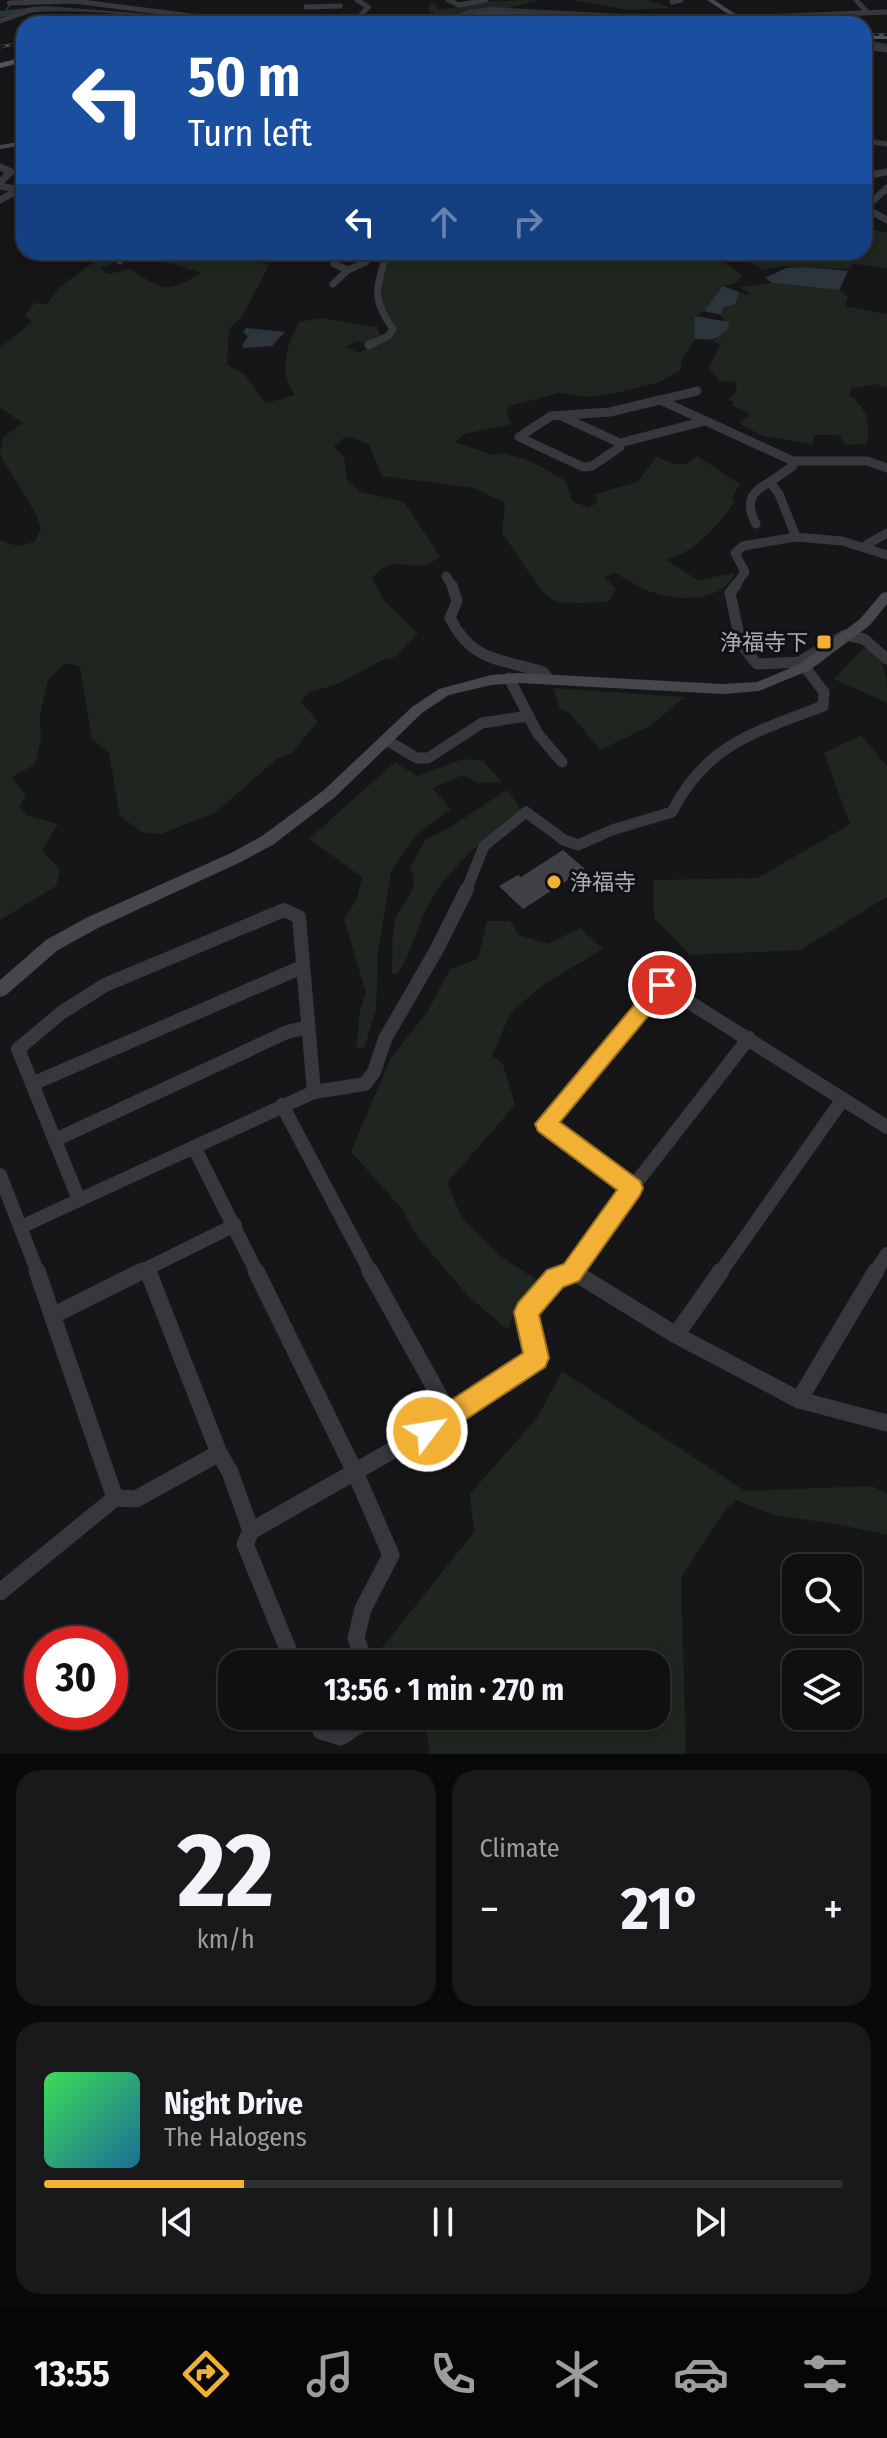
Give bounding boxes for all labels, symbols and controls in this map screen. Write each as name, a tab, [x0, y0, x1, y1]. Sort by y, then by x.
text: 50 m	[188, 44, 300, 111]
icon: left	[56, 48, 160, 152]
text: Turn left	[188, 112, 312, 156]
icon: left	[338, 200, 382, 244]
icon: ahead	[422, 200, 466, 244]
icon: right	[506, 200, 550, 244]
place label: 浄福寺下	[720, 629, 808, 656]
marker: 浄福寺下	[815, 633, 833, 651]
place label: 浄福寺	[570, 869, 636, 896]
marker: 浄福寺	[545, 873, 563, 891]
pin	[628, 951, 696, 1019]
icon: arrive	[640, 963, 684, 1007]
position arrow	[385, 1389, 469, 1473]
map controls	[782, 1554, 862, 1730]
button: search	[782, 1554, 862, 1634]
speed limit sign: 30	[24, 1626, 128, 1730]
button: layers	[782, 1650, 862, 1730]
text: 13:56 · 1 min · 270 m	[324, 1672, 564, 1708]
text: 22	[178, 1809, 274, 1934]
text: Climate	[480, 1833, 560, 1864]
text: 21°	[621, 1873, 701, 1945]
text: −	[480, 1883, 499, 1936]
text: +	[823, 1883, 843, 1936]
text: km/h	[197, 1924, 255, 1955]
text: Night Drive	[164, 2086, 303, 2122]
text: The Halogens	[164, 2122, 307, 2153]
icon: previous	[155, 2200, 199, 2244]
icon: pause	[421, 2200, 465, 2244]
icon: next	[688, 2200, 732, 2244]
icon: directions	[178, 2346, 234, 2402]
icon: music	[302, 2346, 358, 2402]
icon: phone	[425, 2346, 481, 2402]
icon: climate	[549, 2346, 605, 2402]
icon: car	[673, 2346, 729, 2402]
icon: filters	[797, 2346, 853, 2402]
text: 13:55	[34, 2352, 110, 2396]

